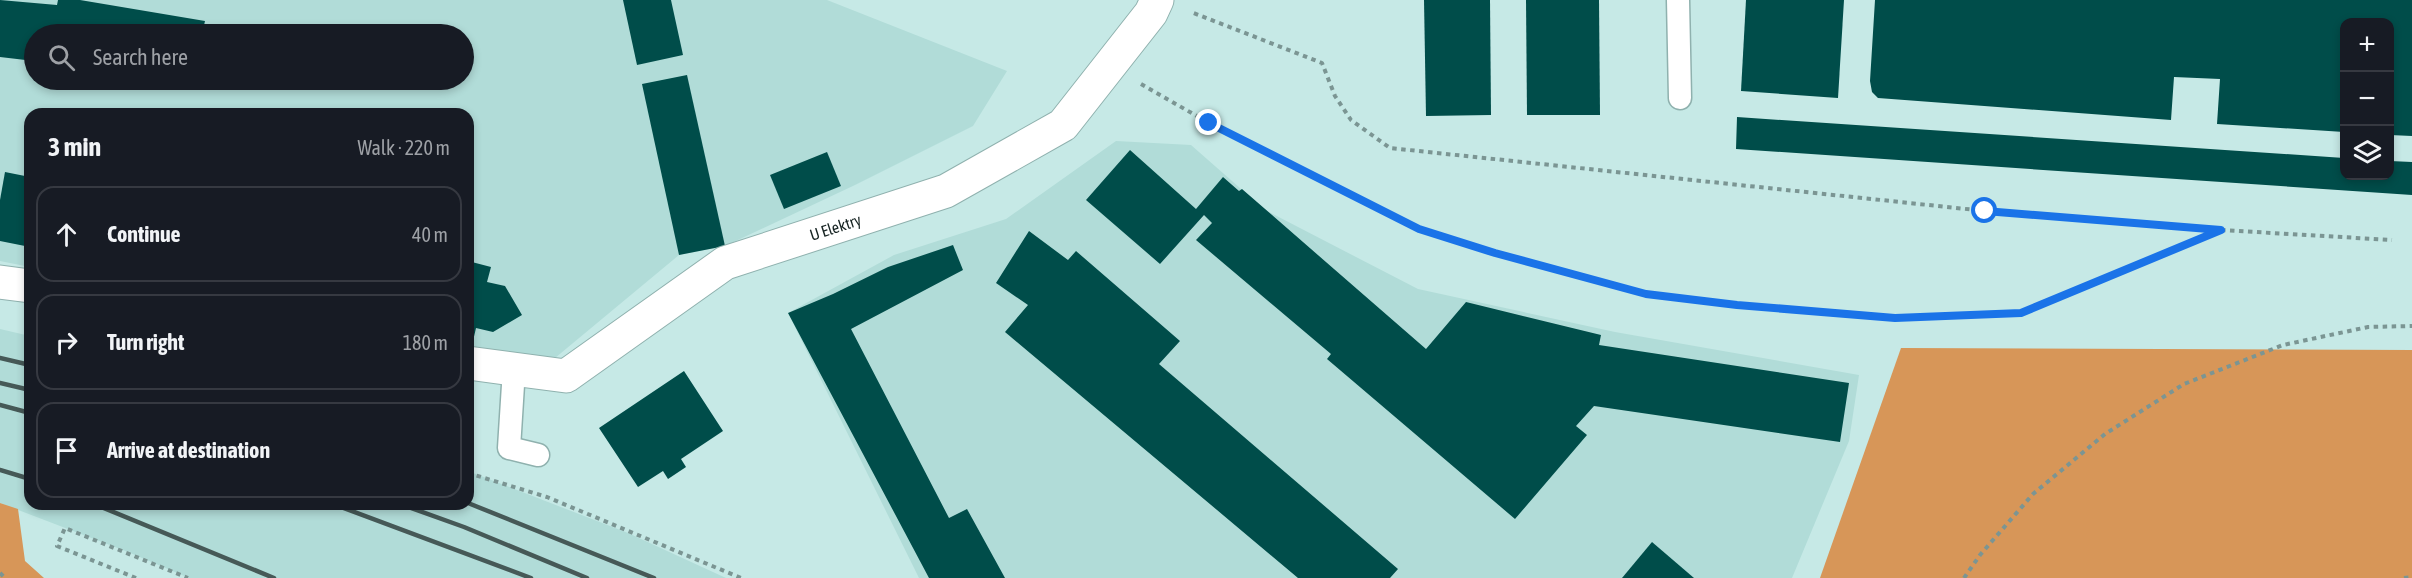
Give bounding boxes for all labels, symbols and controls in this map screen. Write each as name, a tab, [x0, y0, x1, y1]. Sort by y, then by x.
map controls	[2340, 18, 2394, 180]
button: +	[2340, 18, 2394, 72]
search box	[24, 24, 474, 90]
icon: search	[45, 41, 78, 74]
text: Search here	[93, 44, 188, 70]
button: −	[2340, 72, 2394, 126]
route end	[1195, 109, 1221, 135]
button: layers	[2340, 126, 2394, 180]
text: 3 min	[48, 132, 101, 162]
text: Walk · 220 m	[358, 136, 450, 159]
route start	[1971, 197, 1997, 223]
street label: U Elektry	[807, 210, 864, 244]
icon: ahead	[50, 218, 83, 251]
text: Continue	[107, 221, 181, 247]
text: 40 m	[412, 223, 448, 246]
icon: right	[50, 326, 83, 359]
text: Turn right	[107, 329, 184, 355]
text: 180 m	[403, 331, 448, 354]
icon: arrive	[50, 434, 83, 467]
text: Arrive at destination	[107, 437, 270, 463]

